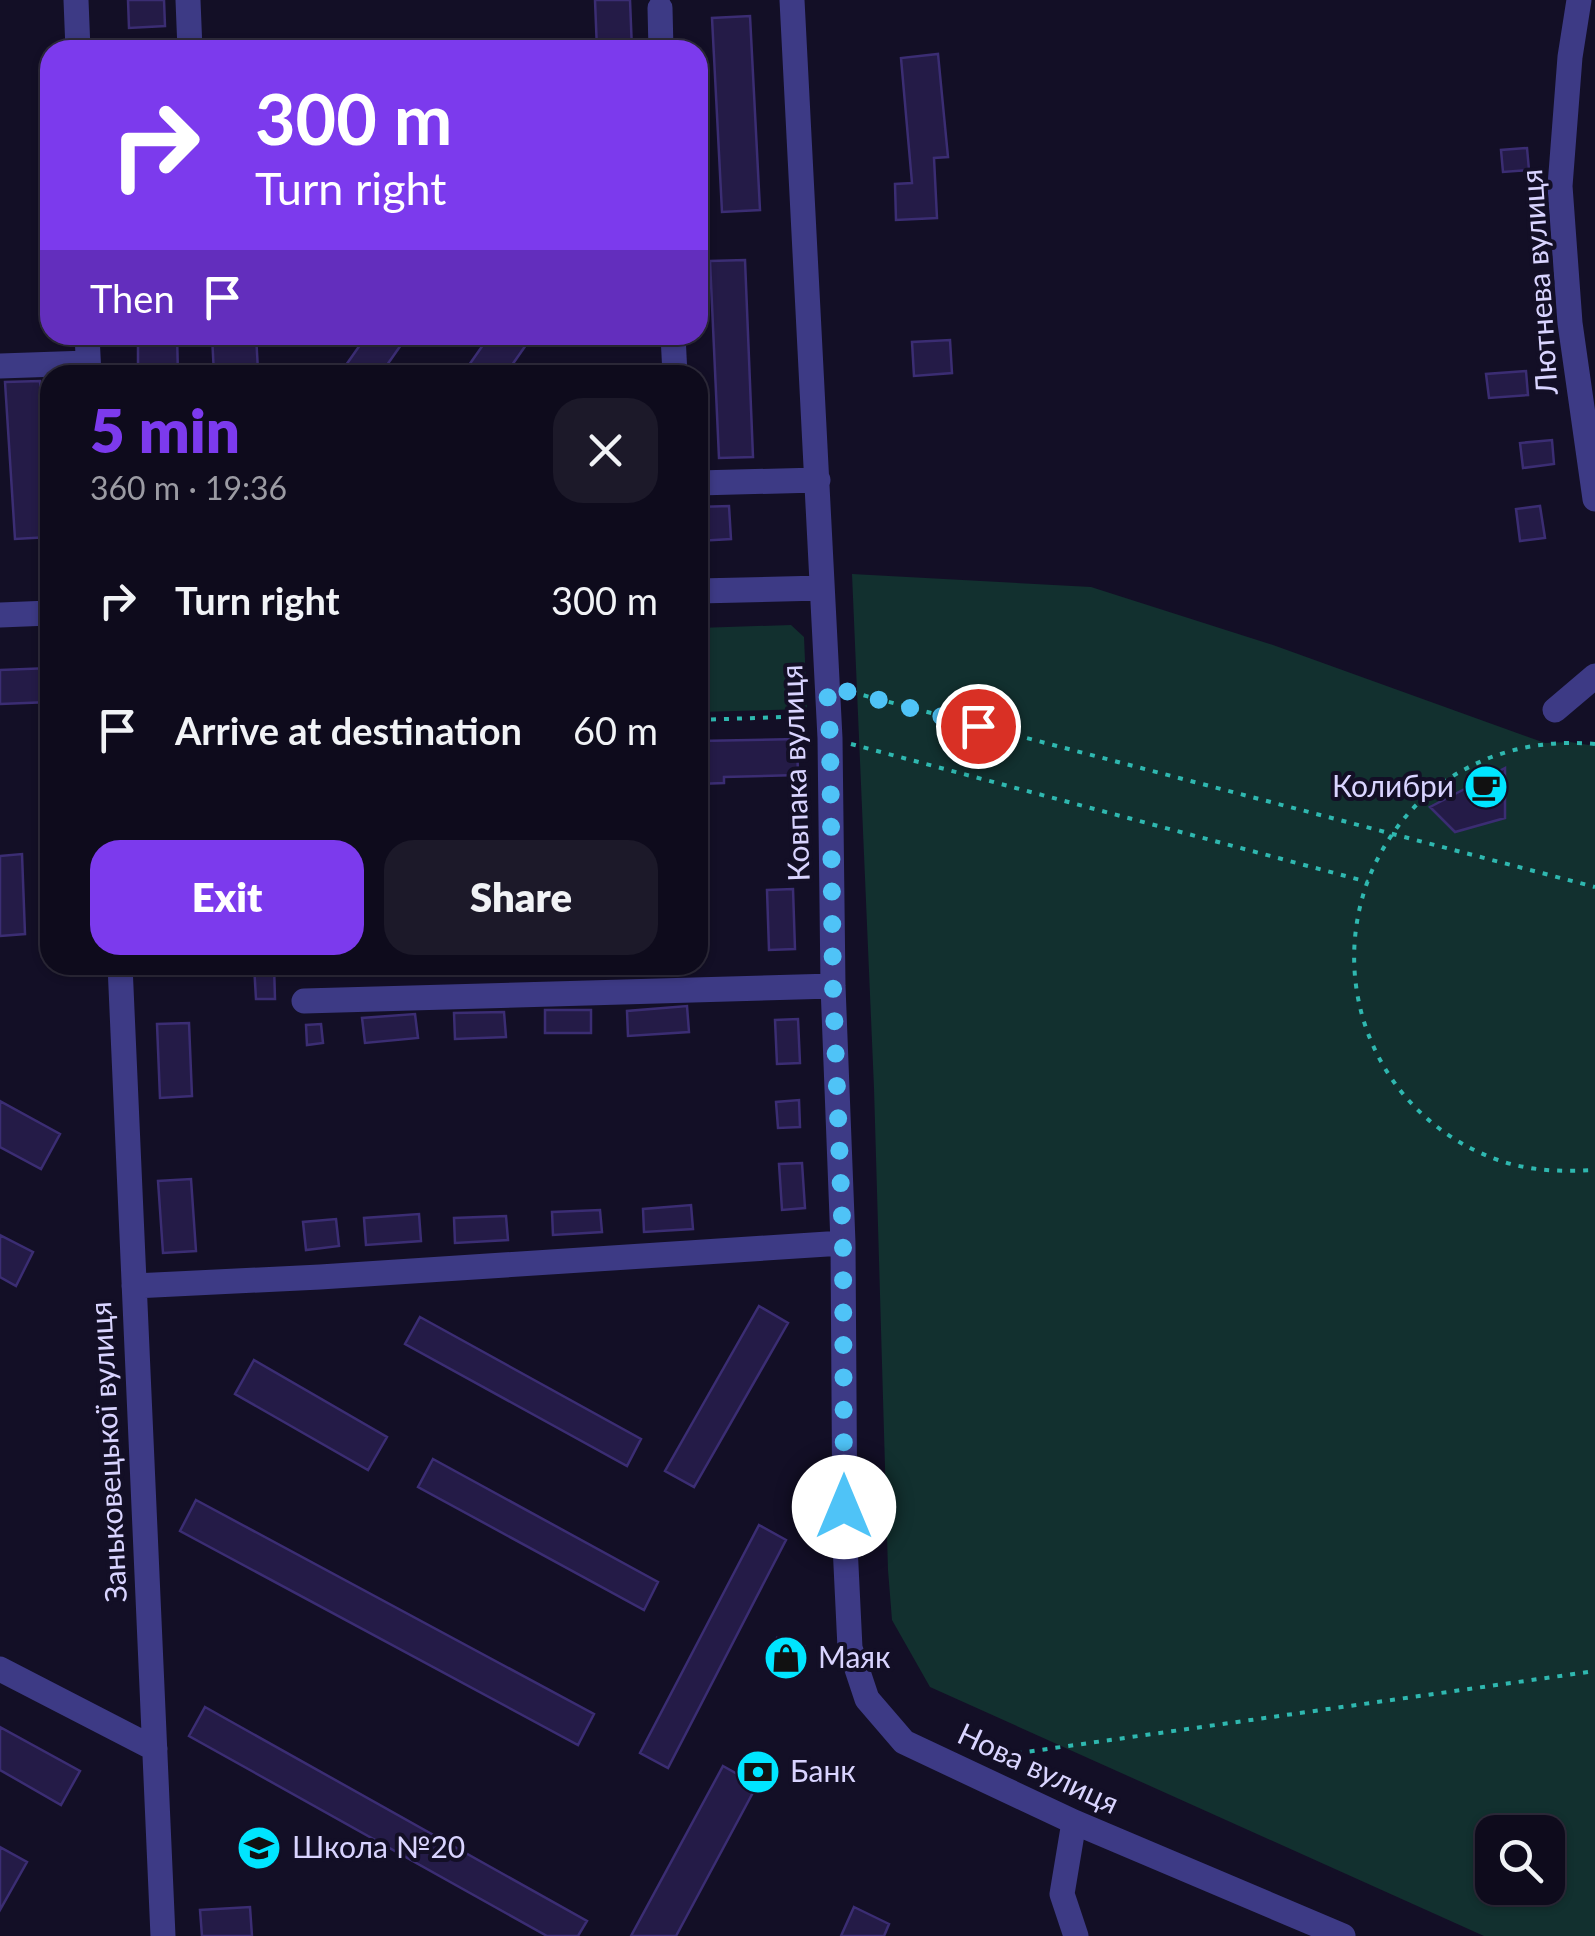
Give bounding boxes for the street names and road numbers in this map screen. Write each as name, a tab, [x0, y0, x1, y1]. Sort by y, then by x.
street label: Лютнева вулиця	[1512, 168, 1564, 397]
street label: Ковпака вулиця	[772, 664, 816, 882]
street label: Заньковецької вулиця	[81, 1301, 133, 1604]
street label: Нова вулиця	[953, 1714, 1125, 1820]

